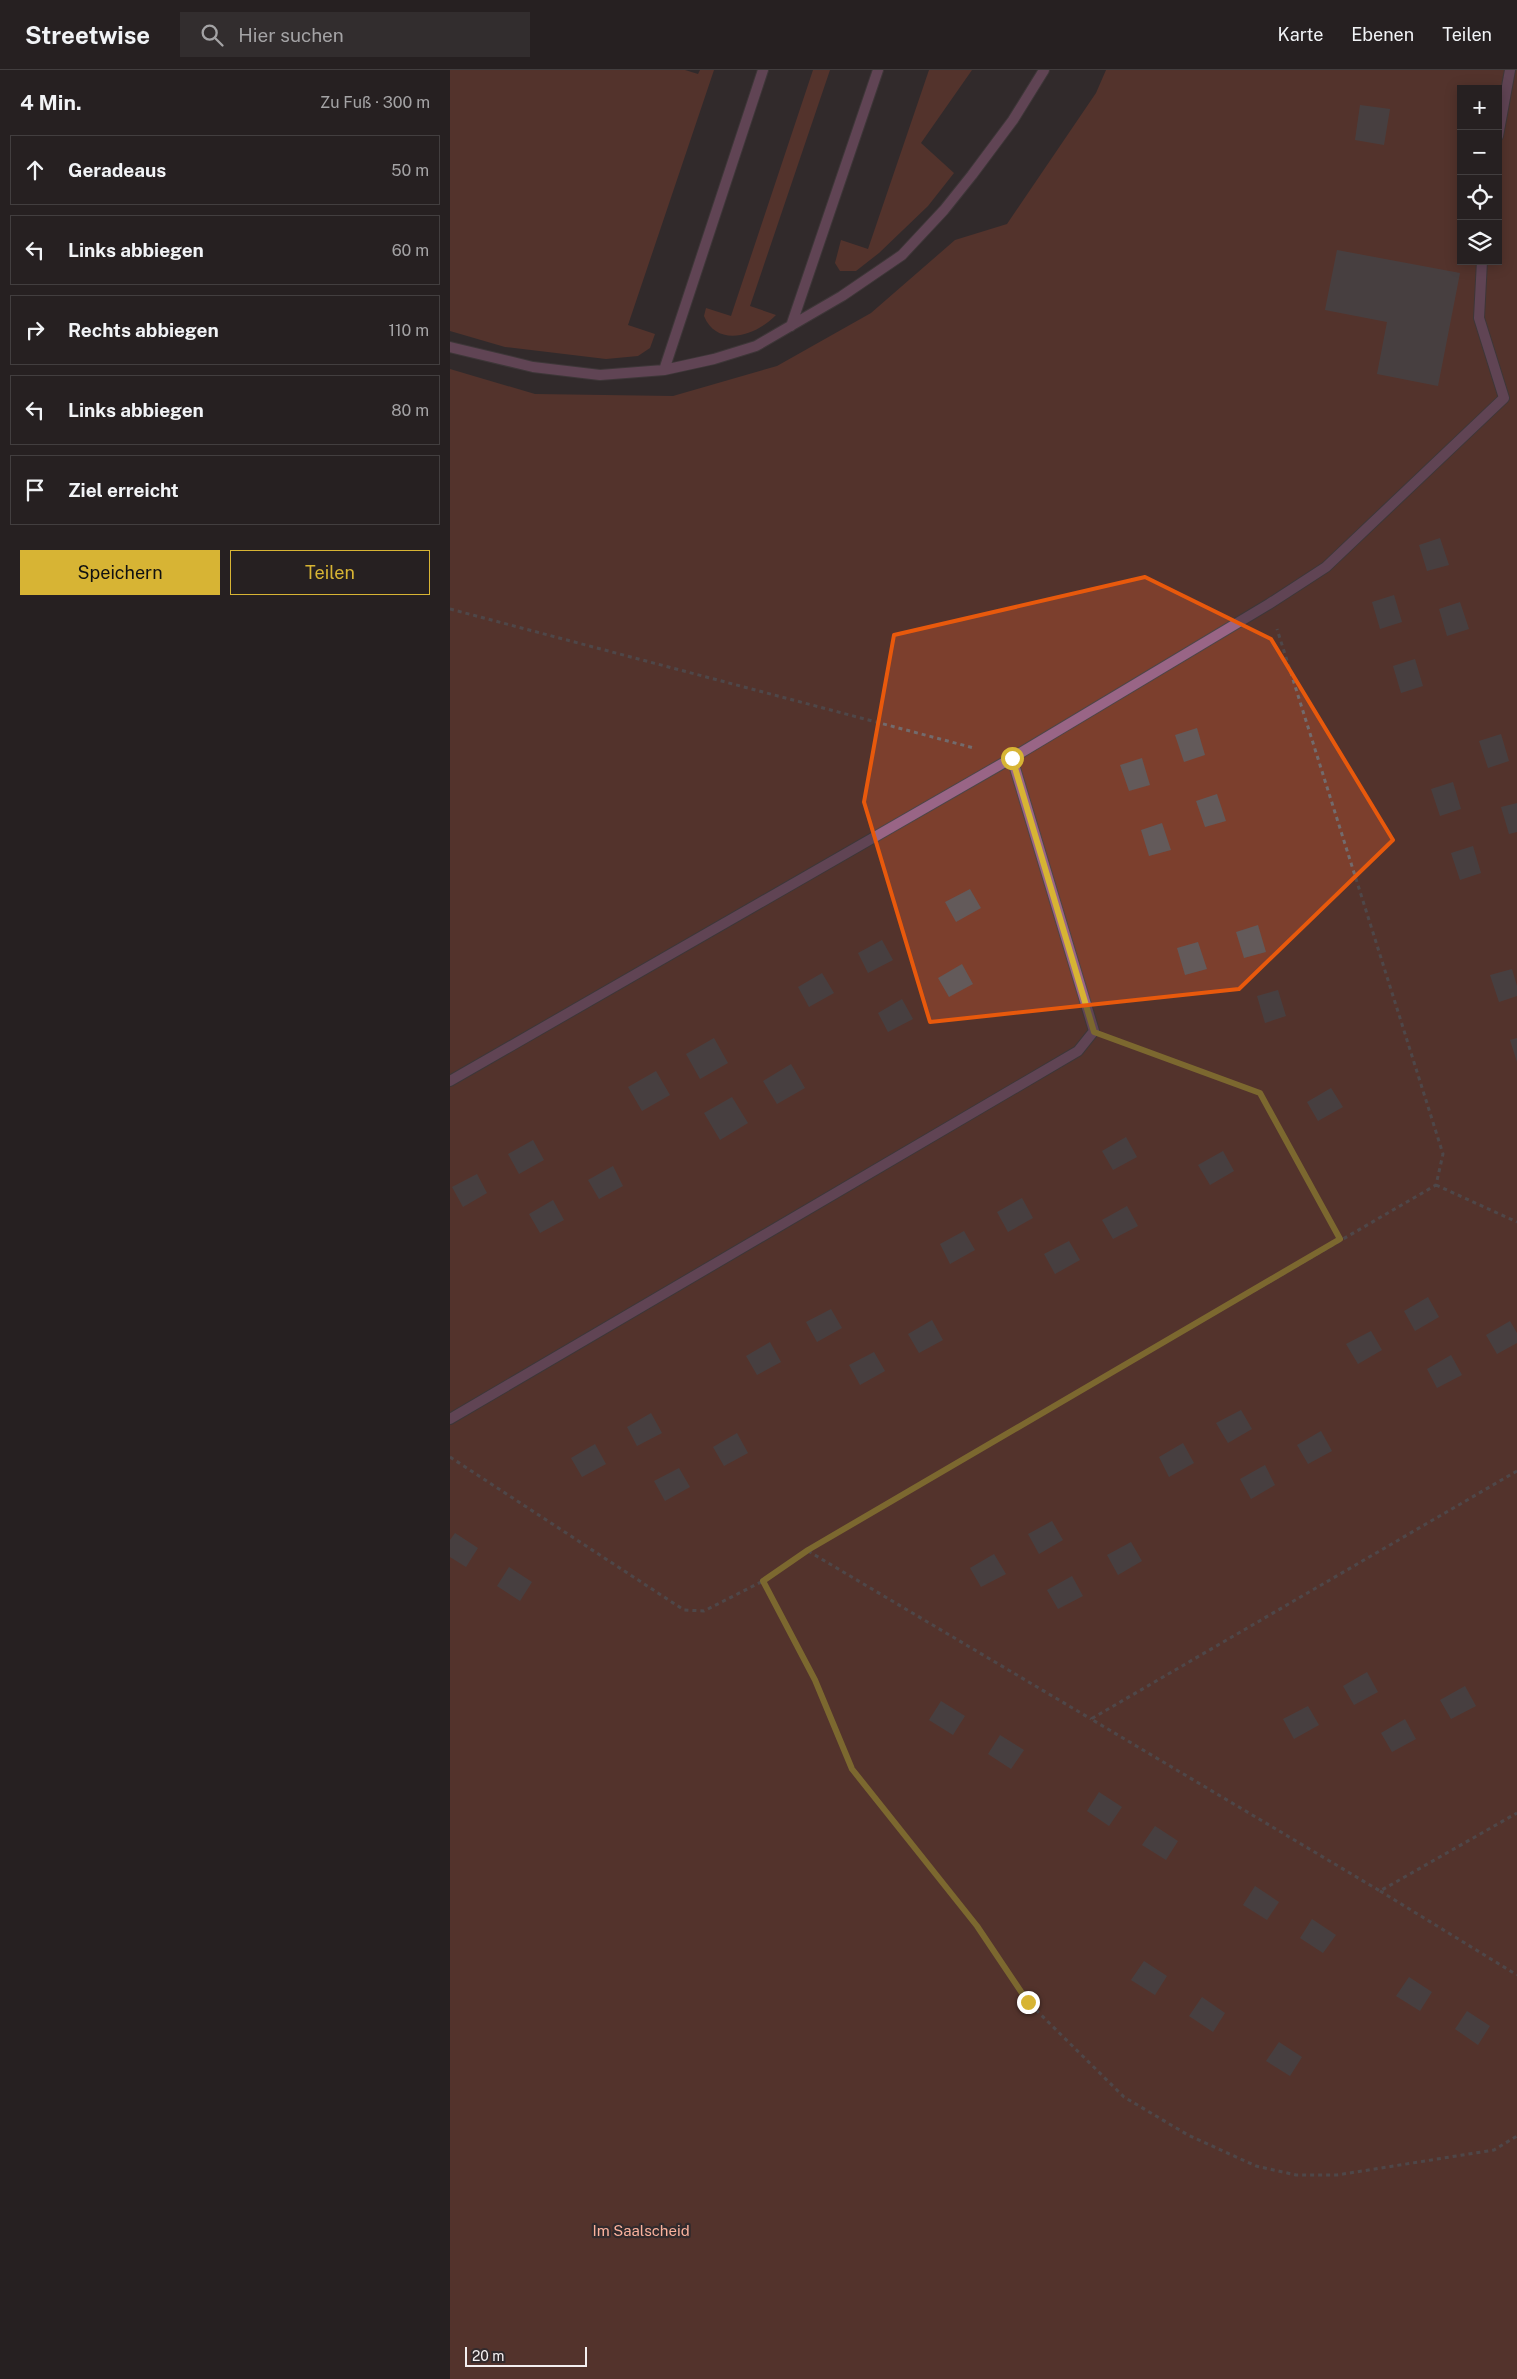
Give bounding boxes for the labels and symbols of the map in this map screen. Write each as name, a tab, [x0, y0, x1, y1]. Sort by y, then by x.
route start	[1001, 747, 1024, 770]
route end	[1017, 1991, 1040, 2014]
park label: Im Saalscheid	[592, 2222, 690, 2239]
scale bar	[465, 2344, 588, 2367]

